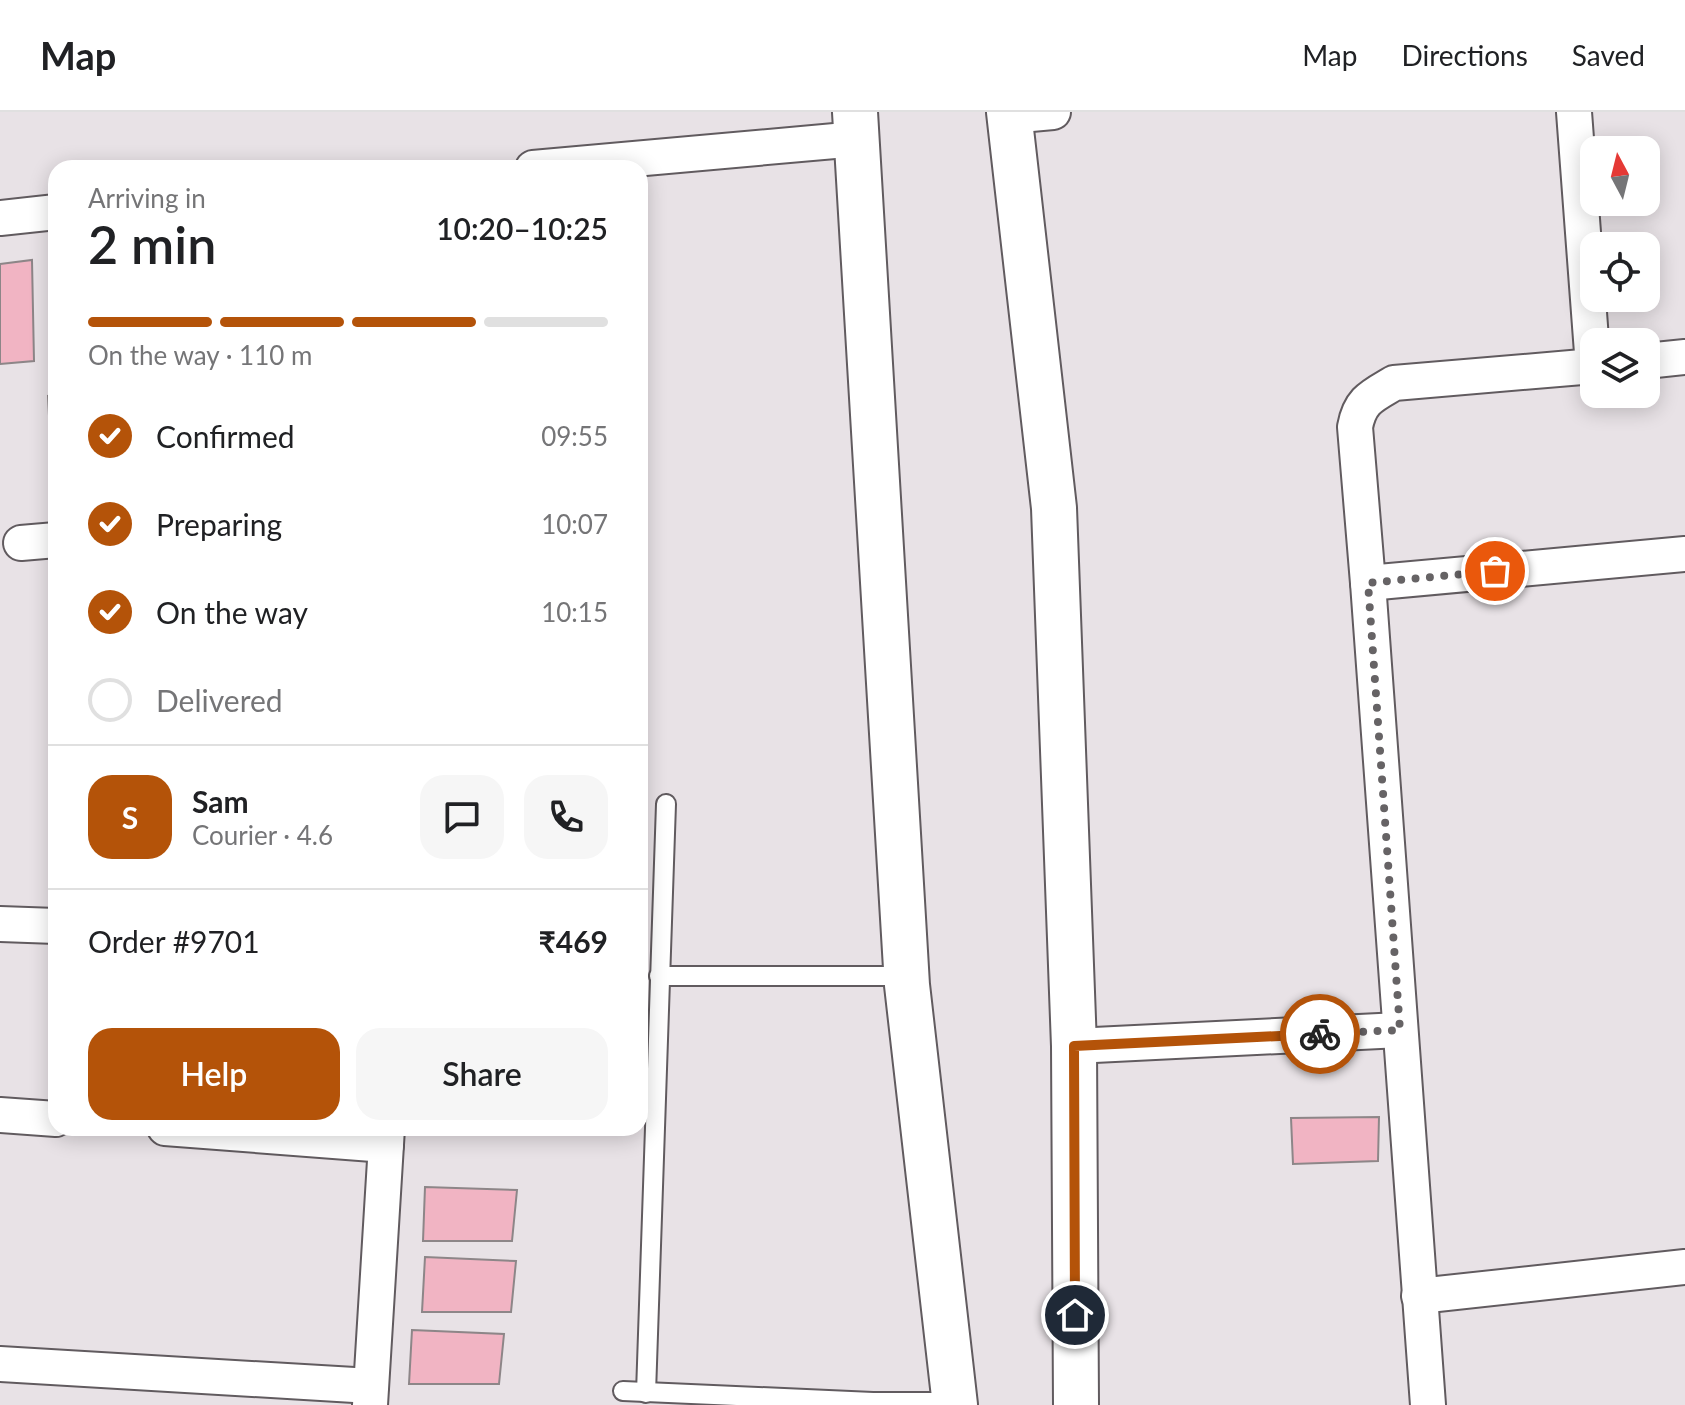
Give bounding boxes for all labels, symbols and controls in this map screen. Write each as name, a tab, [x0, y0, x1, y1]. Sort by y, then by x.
text: Map	[40, 32, 116, 78]
text: Map	[1302, 38, 1357, 72]
text: Directions	[1401, 38, 1528, 72]
text: Saved	[1572, 38, 1645, 72]
north arrow	[1580, 136, 1660, 216]
map controls	[1580, 136, 1660, 408]
text: Arriving in	[88, 182, 206, 214]
text: 10:20–10:25	[436, 210, 608, 246]
text: 2 min	[88, 213, 216, 275]
button: locate	[1580, 232, 1660, 312]
button: layers	[1580, 328, 1660, 408]
text: On the way · 110 m	[88, 339, 312, 371]
icon: check	[88, 414, 132, 458]
text: Confirmed	[156, 418, 295, 454]
text: 09:55	[541, 420, 608, 452]
icon: check	[88, 502, 132, 546]
text: Preparing	[156, 506, 282, 542]
text: 10:07	[541, 508, 608, 540]
pin	[1461, 537, 1529, 605]
icon: bag	[1473, 549, 1517, 593]
icon: check	[88, 590, 132, 634]
text: On the way	[156, 594, 308, 630]
text: 10:15	[541, 596, 608, 628]
text: Delivered	[156, 682, 283, 718]
button: chat	[420, 775, 504, 859]
button: phone	[524, 775, 608, 859]
text: Sam	[192, 783, 249, 819]
text: S	[122, 799, 138, 835]
text: Courier · 4.6	[192, 819, 333, 851]
text: Order #9701	[88, 923, 260, 959]
text: ₹469	[538, 923, 608, 959]
courier	[1280, 994, 1360, 1074]
icon: bike	[1298, 1012, 1342, 1056]
button: Help	[88, 1028, 340, 1120]
button: Share	[356, 1028, 608, 1120]
pin	[1041, 1281, 1109, 1349]
icon: home	[1053, 1293, 1097, 1337]

